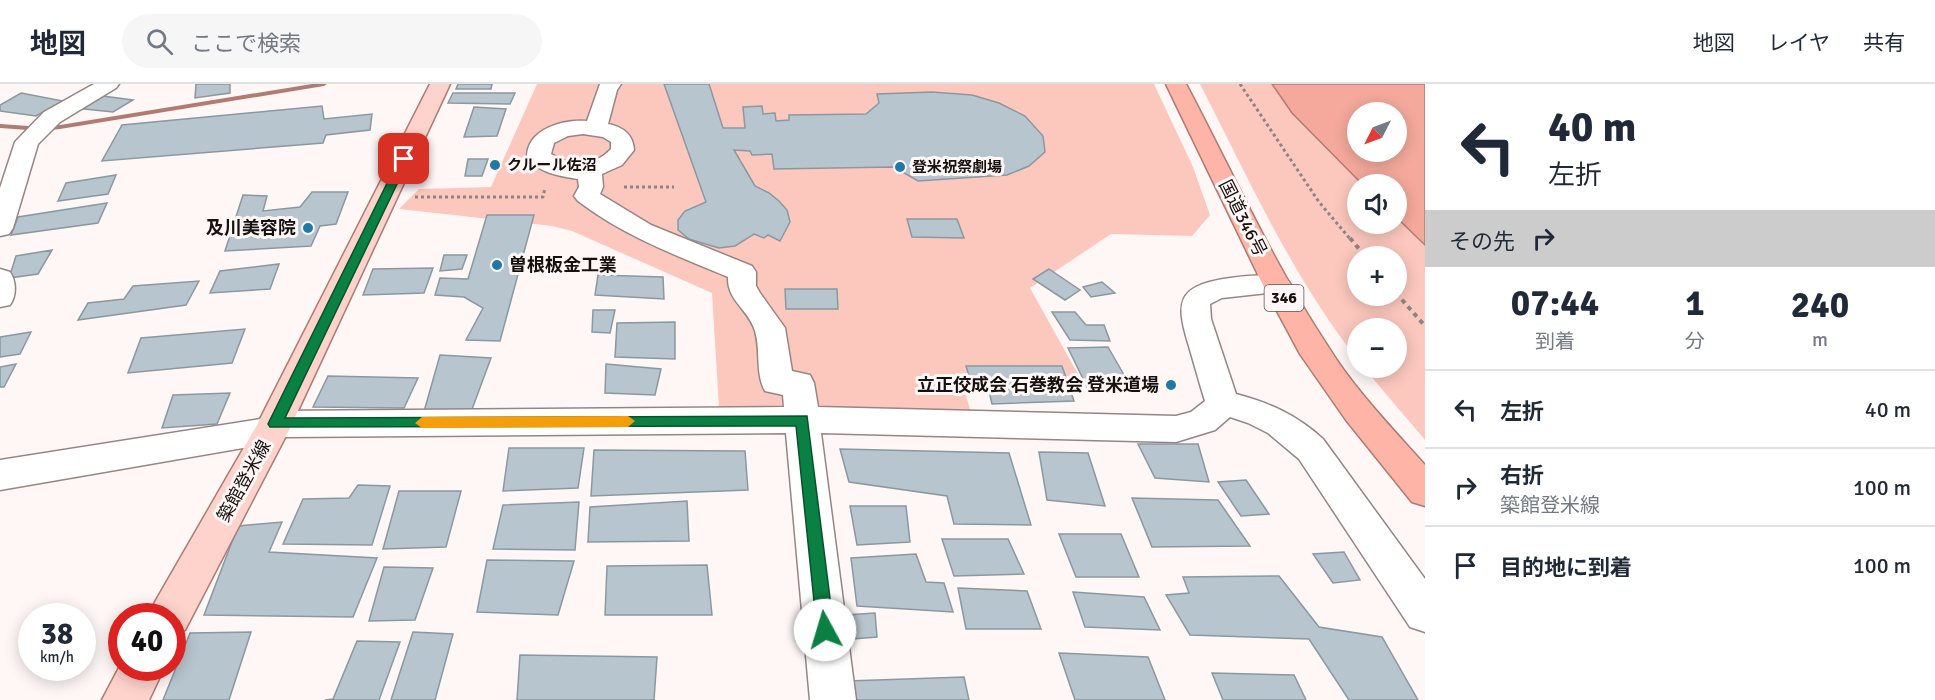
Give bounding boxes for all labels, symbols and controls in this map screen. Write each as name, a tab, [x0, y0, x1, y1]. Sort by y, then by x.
search box	[122, 14, 542, 68]
icon: search	[143, 25, 176, 58]
text: 地図	[30, 27, 86, 61]
text: ここで検索	[191, 30, 301, 57]
text: 地図	[1693, 30, 1735, 56]
text: レイヤ	[1768, 30, 1830, 56]
text: 共有	[1863, 30, 1905, 56]
north arrow	[1347, 102, 1407, 162]
map controls	[1347, 102, 1407, 378]
text: 40 m	[1548, 102, 1637, 153]
icon: left	[1449, 108, 1527, 186]
pin	[378, 133, 429, 184]
icon: arrive	[387, 142, 420, 175]
place label: クルール佐沼	[507, 156, 597, 174]
marker: クルール佐沼	[488, 158, 502, 172]
place label: 登米祝祭劇場	[912, 158, 1002, 176]
text: 左折	[1548, 159, 1602, 192]
marker: 登米祝祭劇場	[893, 160, 907, 174]
button: sound	[1347, 174, 1407, 234]
street label: 国道346号	[1214, 176, 1272, 260]
place label: 及川美容院	[206, 217, 296, 239]
marker: 及川美容院	[301, 221, 315, 235]
icon: right	[1527, 222, 1560, 255]
text: その先	[1449, 228, 1515, 255]
button: +	[1347, 246, 1407, 306]
place label: 曽根板金工業	[509, 254, 617, 276]
marker: 曽根板金工業	[490, 258, 504, 272]
text: 07:44	[1511, 281, 1599, 326]
text: 1	[1685, 281, 1705, 326]
text: 240	[1791, 283, 1849, 328]
road number: 346	[1264, 285, 1304, 311]
button: −	[1347, 318, 1407, 378]
text: m	[1812, 327, 1828, 352]
text: 到着	[1535, 329, 1575, 354]
text: 分	[1685, 329, 1705, 354]
place label: 立正佼成会 石巻教会 登米道場	[917, 374, 1159, 396]
marker: 立正佼成会 石巻教会 登米道場	[1164, 378, 1178, 392]
icon: left	[1449, 393, 1482, 426]
text: 40 m	[1865, 396, 1911, 423]
text: 左折	[1500, 398, 1544, 425]
street label: 築館登米線	[213, 436, 275, 526]
text: 右折	[1500, 462, 1544, 489]
icon: right	[1449, 471, 1482, 504]
text: 100 m	[1853, 474, 1911, 501]
text: 築館登米線	[1500, 493, 1600, 518]
icon: arrive	[1449, 549, 1482, 582]
text: 100 m	[1853, 552, 1911, 579]
text: 目的地に到着	[1500, 554, 1632, 581]
position arrow	[793, 598, 857, 662]
speed limit sign: 40	[108, 603, 186, 681]
text: 38	[41, 616, 73, 653]
text: km/h	[40, 648, 74, 666]

